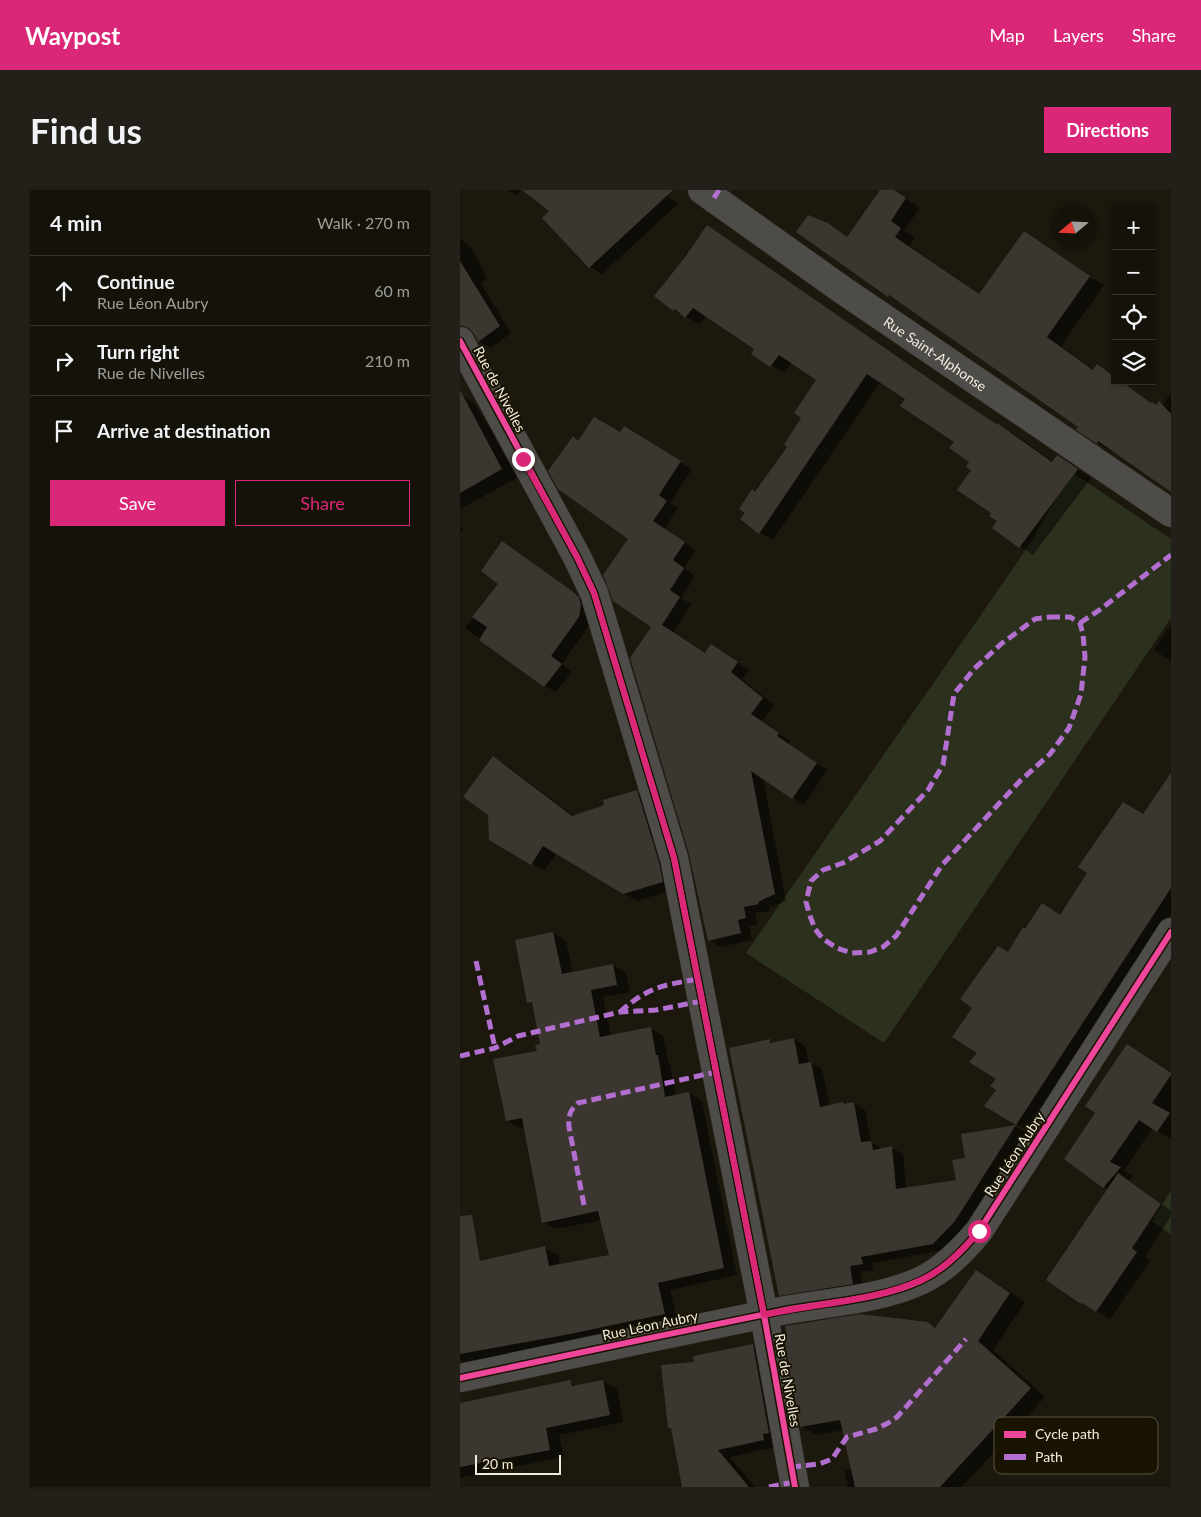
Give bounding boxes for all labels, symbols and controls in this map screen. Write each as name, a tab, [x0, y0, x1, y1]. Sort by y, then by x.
text: Waypost	[25, 21, 120, 50]
text: Map	[989, 24, 1025, 46]
text: Layers	[1053, 24, 1104, 46]
text: Share	[1132, 24, 1176, 46]
button: Directions	[1044, 107, 1171, 153]
text: Find us	[30, 109, 142, 151]
north arrow	[1051, 205, 1096, 250]
map controls	[1111, 205, 1156, 385]
button: +	[1111, 205, 1156, 250]
text: 4 min	[50, 210, 102, 235]
text: Walk · 270 m	[317, 213, 410, 232]
button: −	[1111, 250, 1156, 295]
text: Continue	[97, 270, 175, 293]
icon: ahead	[50, 277, 78, 305]
text: 60 m	[374, 281, 410, 300]
text: Rue Léon Aubry	[97, 293, 208, 312]
button: locate	[1111, 295, 1156, 340]
street label: Rue Saint-Alphonse	[881, 312, 990, 394]
text: Turn right	[97, 340, 179, 363]
button: layers	[1111, 340, 1156, 385]
street label: Rue de Nivelles	[470, 343, 530, 435]
icon: right	[50, 347, 78, 375]
text: 210 m	[365, 351, 410, 370]
text: Rue de Nivelles	[97, 363, 205, 382]
icon: arrive	[50, 417, 78, 445]
text: Arrive at destination	[97, 419, 270, 442]
route end	[512, 448, 535, 471]
button: Save	[50, 480, 225, 526]
button: Share	[235, 480, 410, 526]
street label: Rue Léon Aubry	[980, 1108, 1048, 1200]
route start	[968, 1220, 991, 1243]
street label: Rue Léon Aubry	[601, 1306, 700, 1343]
street label: Rue de Nivelles	[771, 1332, 805, 1428]
legend	[994, 1417, 1158, 1474]
text: Cycle path	[1035, 1425, 1100, 1442]
text: Path	[1035, 1448, 1063, 1465]
scale bar	[475, 1452, 561, 1475]
text: 20 m	[482, 1455, 513, 1472]

